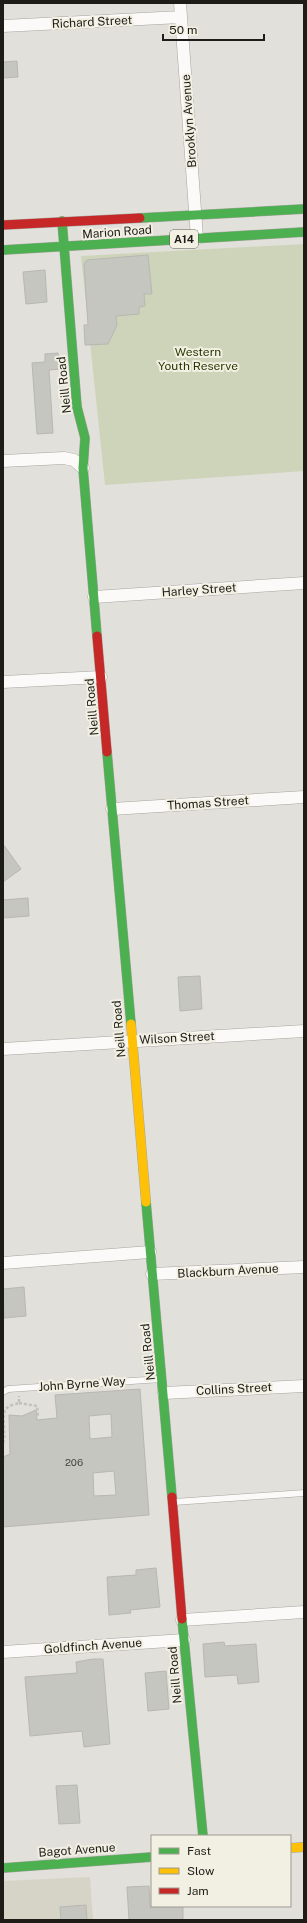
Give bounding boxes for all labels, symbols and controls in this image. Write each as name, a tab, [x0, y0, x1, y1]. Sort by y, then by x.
street label: Richard Street	[51, 13, 133, 31]
scale bar	[163, 16, 264, 42]
text: 50 m	[169, 23, 197, 37]
street label: Brooklyn Avenue	[179, 74, 199, 168]
street label: Marion Road	[82, 223, 152, 241]
road number: A14	[170, 230, 198, 248]
park label: Western Youth Reserve	[158, 345, 238, 373]
street label: Neill Road	[54, 356, 74, 414]
street label: Harley Street	[161, 580, 237, 600]
street label: Neill Road	[83, 678, 101, 736]
street label: Thomas Street	[167, 793, 250, 813]
street label: Neill Road	[110, 1000, 128, 1058]
street label: Wilson Street	[139, 1029, 215, 1047]
street label: Blackburn Avenue	[177, 1261, 279, 1281]
street label: Neill Road	[138, 1323, 158, 1381]
street label: John Byrne Way	[38, 1374, 127, 1394]
street label: Collins Street	[196, 1380, 273, 1398]
house number: 206	[65, 1456, 83, 1468]
street label: Goldfinch Avenue	[43, 1636, 143, 1656]
street label: Neill Road	[166, 1646, 184, 1704]
legend	[151, 1835, 291, 1907]
street label: Bagot Avenue	[38, 1840, 116, 1860]
text: Fast	[187, 1844, 212, 1858]
text: Slow	[187, 1864, 215, 1878]
text: Jam	[187, 1884, 209, 1898]

